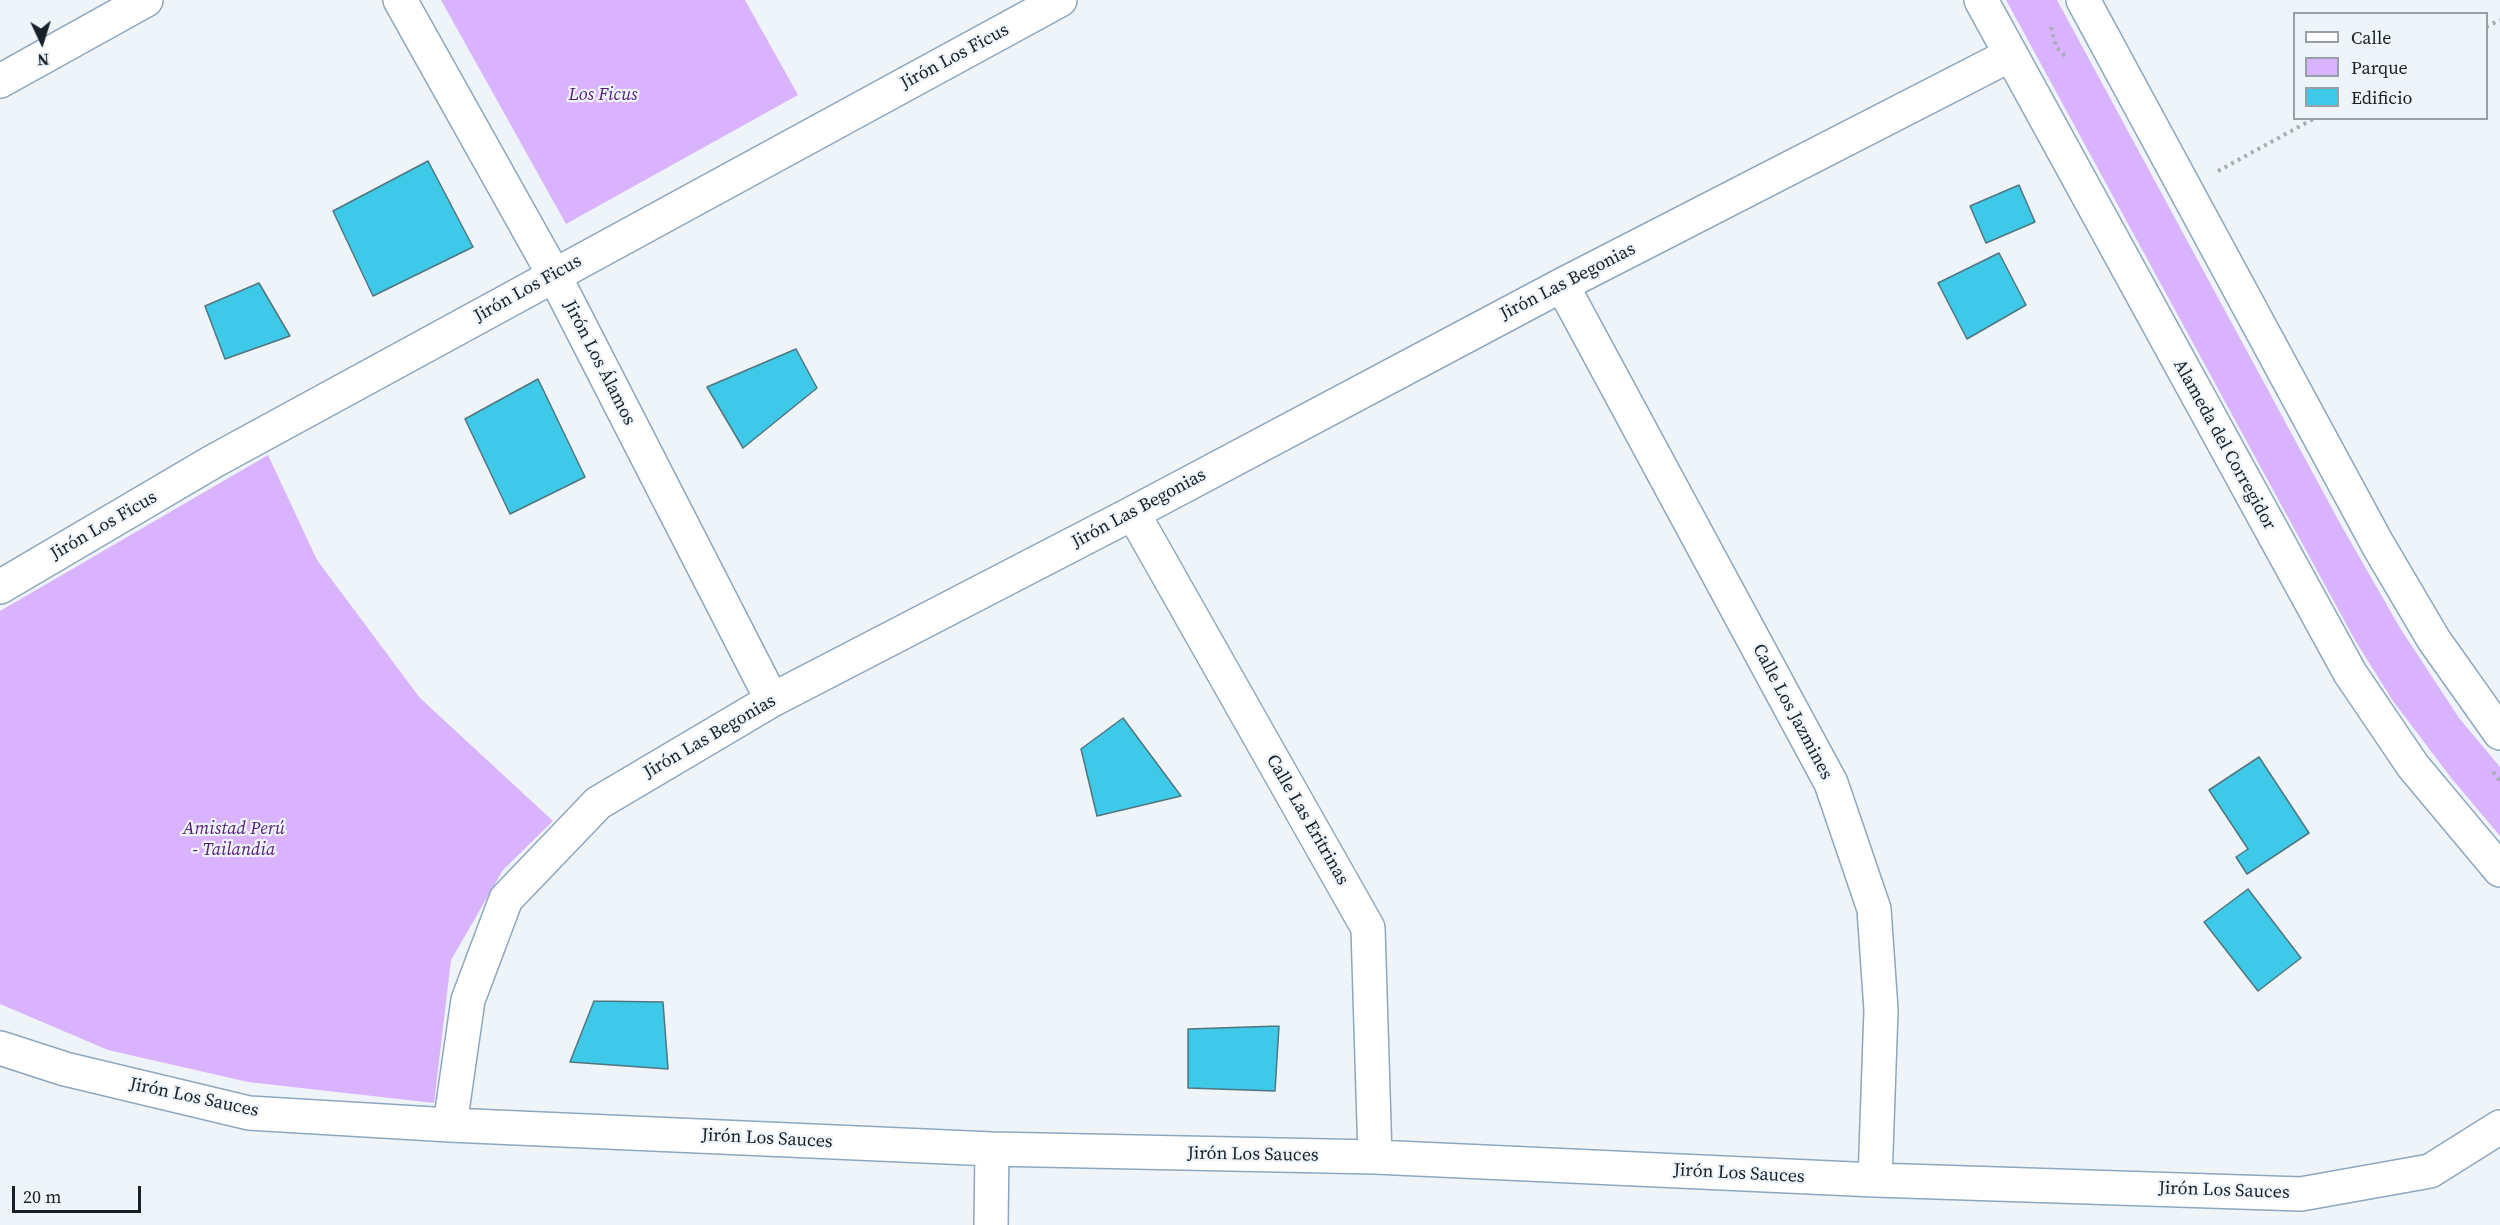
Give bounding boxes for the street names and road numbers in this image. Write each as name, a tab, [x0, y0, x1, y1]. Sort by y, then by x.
street label: Jirón Los Ficus	[897, 19, 1013, 95]
street label: Jirón Las Begonias	[1497, 239, 1639, 325]
street label: Jirón Los Ficus	[470, 251, 586, 327]
street label: Jirón Los Álamos	[558, 297, 640, 429]
street label: Alameda del Corregidor	[2168, 356, 2280, 534]
street label: Jirón Las Begonias	[1068, 464, 1210, 554]
street label: Jirón Los Ficus	[47, 487, 161, 565]
street label: Calle Los Jazmines	[1747, 641, 1837, 783]
street label: Jirón Las Begonias	[640, 690, 780, 784]
street label: Calle Las Eritrinas	[1261, 751, 1353, 889]
street label: Jirón Los Sauces	[127, 1074, 261, 1122]
street label: Jirón Los Sauces	[701, 1125, 833, 1153]
street label: Jirón Los Sauces	[1187, 1143, 1319, 1167]
street label: Jirón Los Sauces	[1673, 1160, 1805, 1188]
street label: Jirón Los Sauces	[2158, 1178, 2290, 1204]

